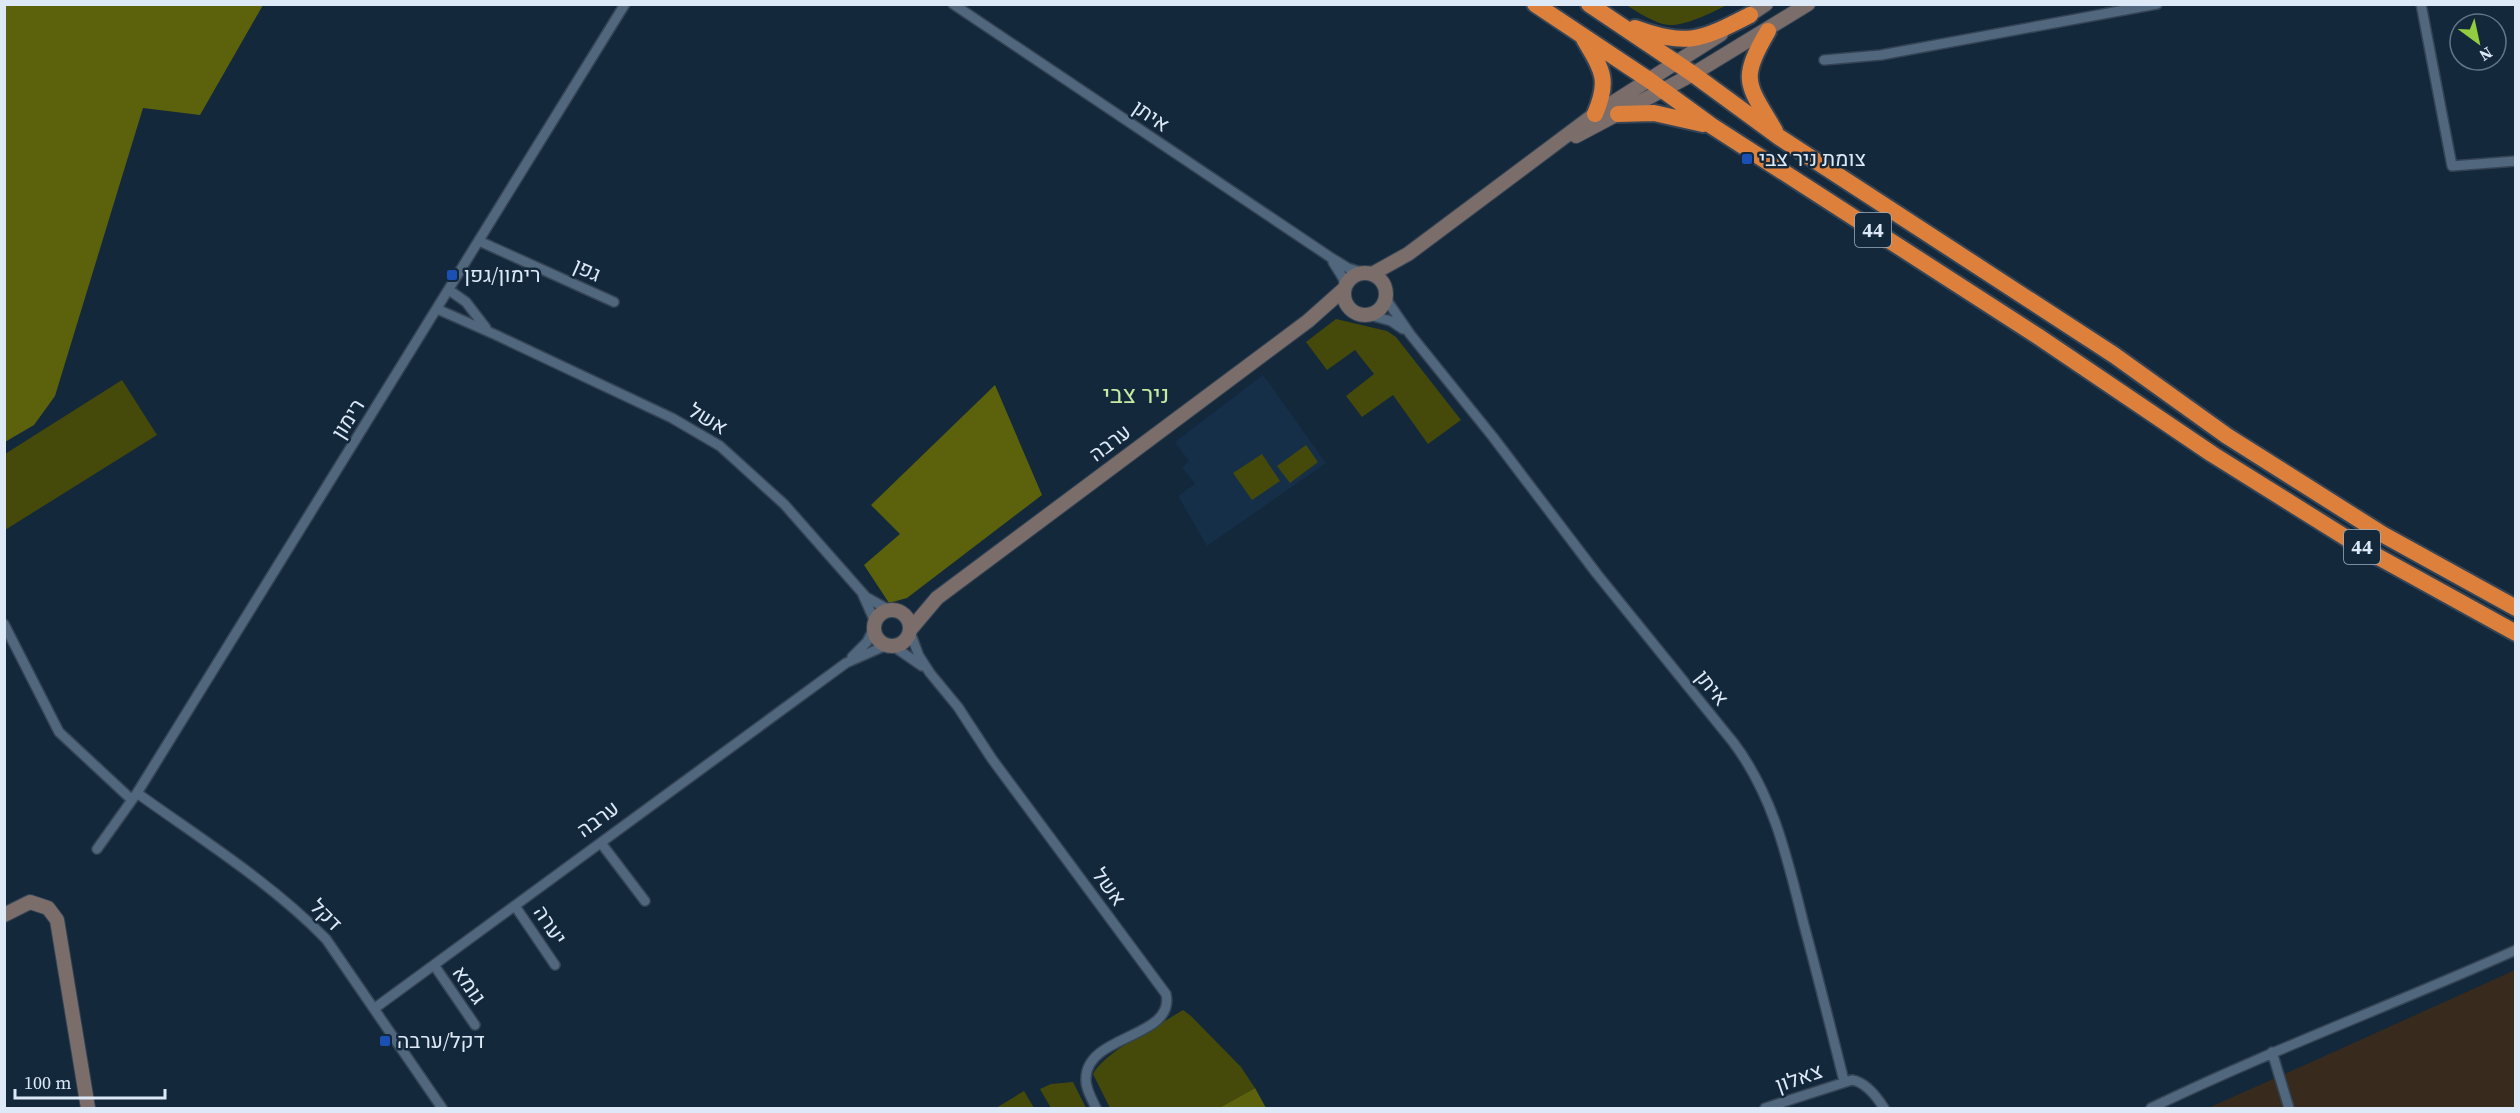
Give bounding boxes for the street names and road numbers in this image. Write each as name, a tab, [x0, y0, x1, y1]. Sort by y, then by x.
street label: איתן	[1127, 93, 1176, 139]
road number: 44	[1855, 213, 1891, 247]
street label: גפן	[569, 251, 606, 288]
street label: רימון	[324, 393, 371, 444]
street label: אשל	[683, 396, 733, 442]
street label: ערבה	[1083, 417, 1137, 468]
road number: 44	[2344, 530, 2380, 564]
street label: איתן	[1689, 663, 1736, 712]
street label: ערבה	[571, 793, 625, 844]
street label: אשל	[1086, 862, 1133, 912]
street label: דקל	[304, 892, 349, 937]
street label: יערה	[527, 900, 574, 950]
street label: גומא	[446, 960, 493, 1010]
street label: צאלון	[1771, 1056, 1826, 1099]

